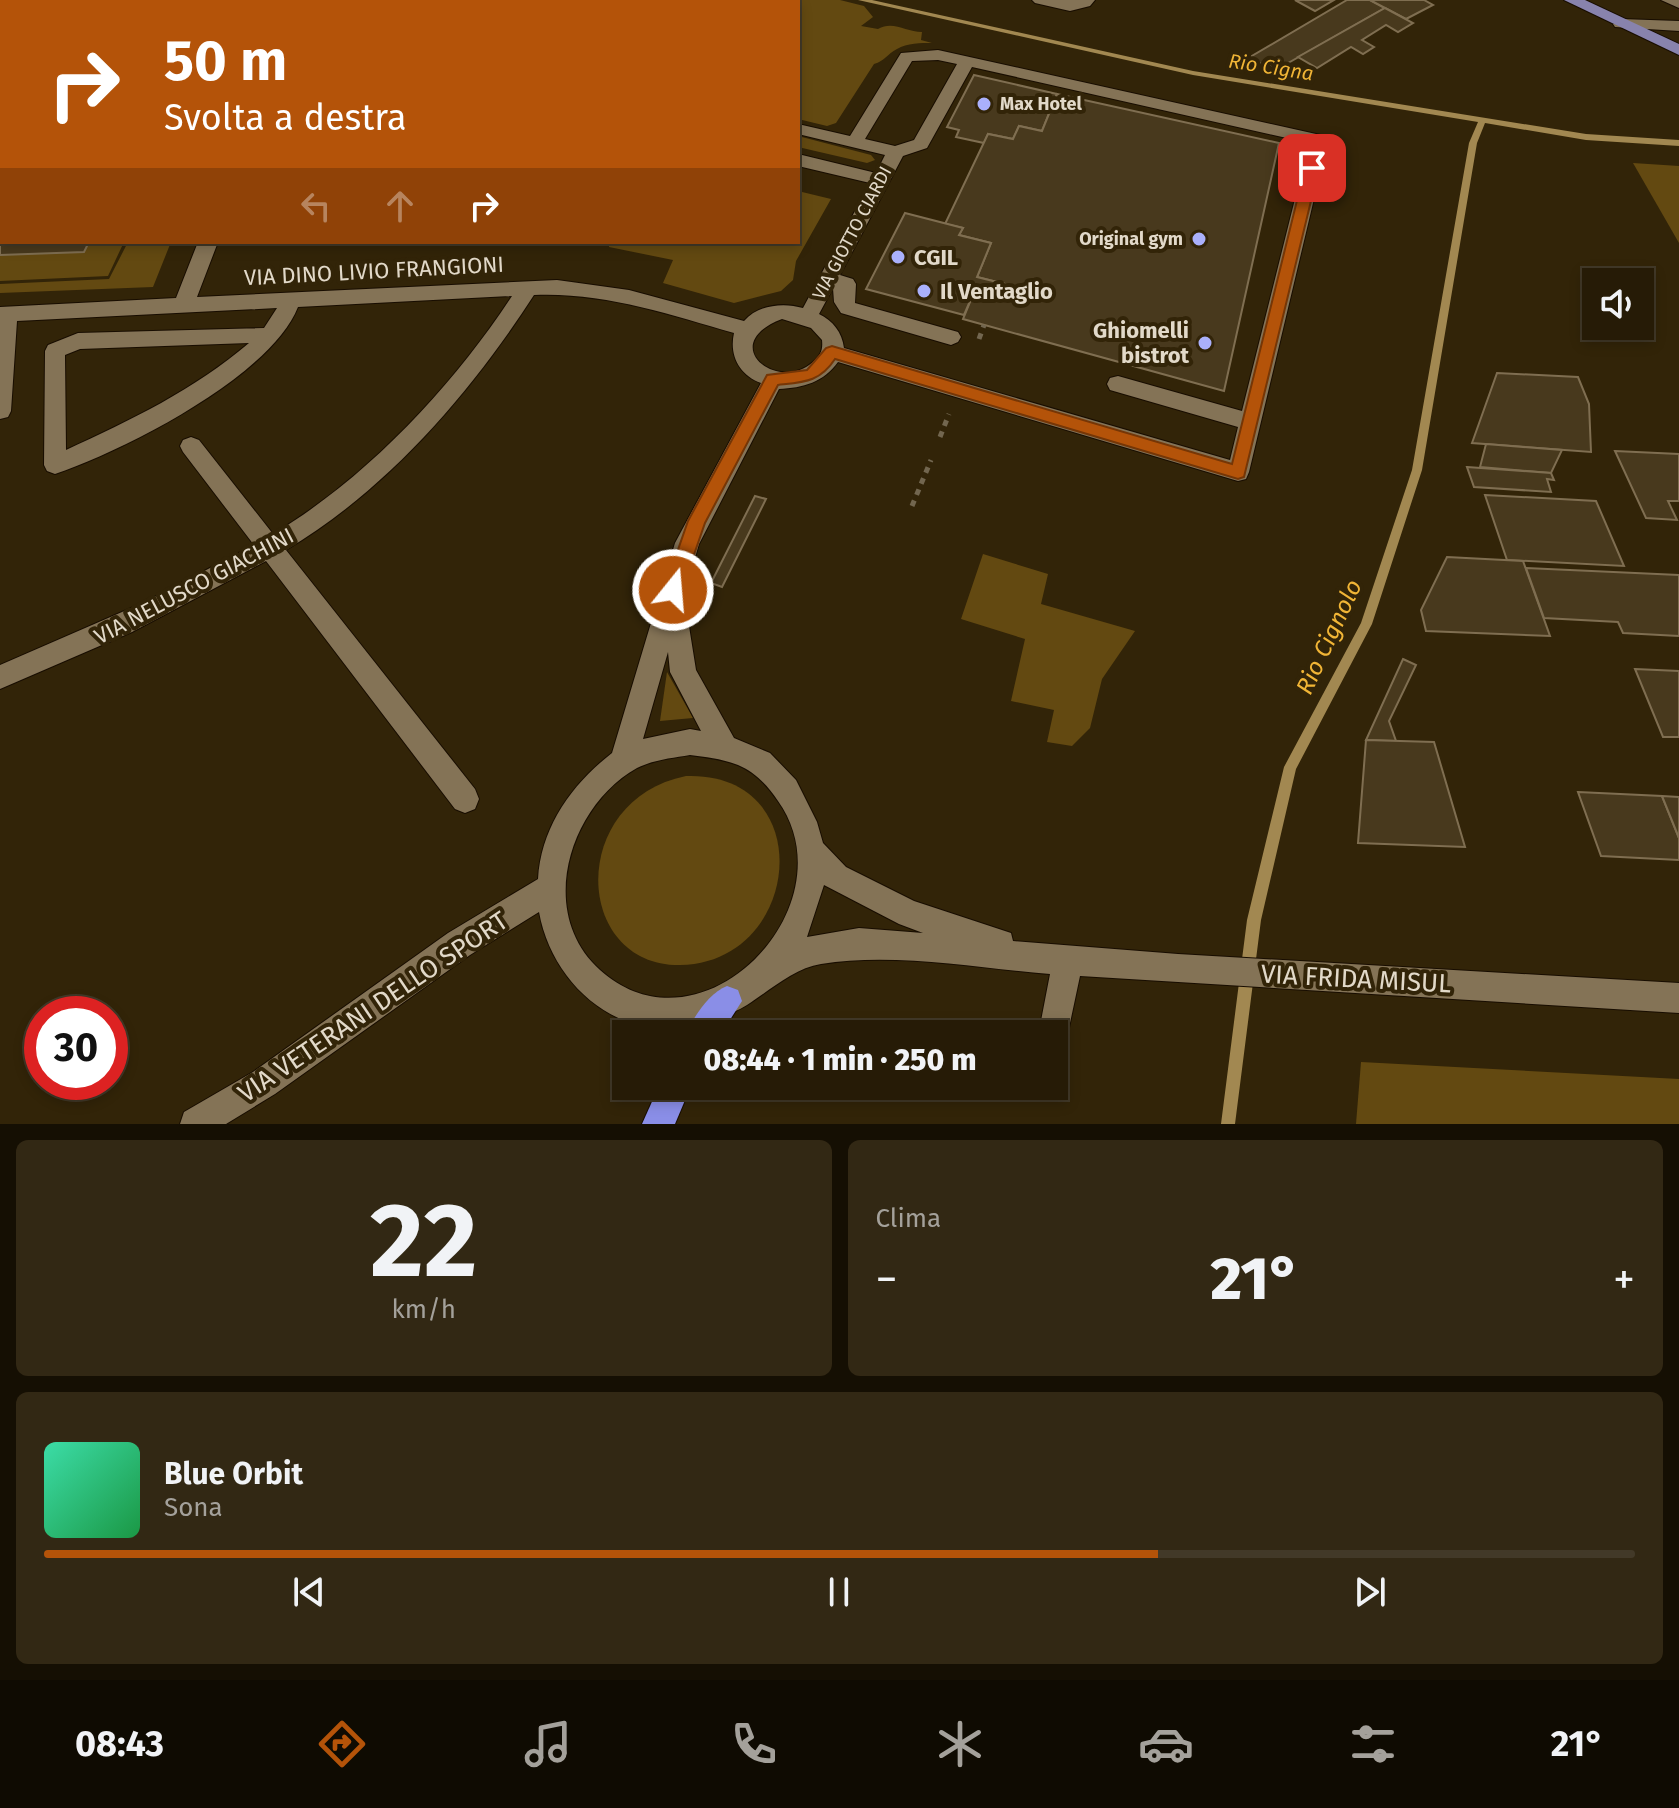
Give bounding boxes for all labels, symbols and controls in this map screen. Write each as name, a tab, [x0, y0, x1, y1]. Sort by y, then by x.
text: 50 m	[164, 28, 287, 95]
icon: right	[32, 32, 136, 136]
water label: Rio Cigna	[1227, 48, 1315, 86]
place label: Max Hotel	[1000, 93, 1083, 115]
marker: Max Hotel	[975, 95, 993, 113]
text: Svolta a destra	[164, 96, 407, 140]
pin	[1278, 134, 1346, 202]
icon: arrive	[1290, 146, 1334, 190]
street label: VIA GIOTTO CIARDI	[808, 163, 896, 303]
icon: left	[294, 184, 338, 228]
icon: ahead	[378, 184, 422, 228]
icon: right	[462, 184, 506, 228]
place label: Original gym	[1079, 228, 1183, 250]
marker: Original gym	[1190, 230, 1208, 248]
place label: CGIL	[914, 244, 958, 271]
marker: CGIL	[889, 248, 907, 266]
street label: VIA DINO LIVIO FRANGIONI	[243, 251, 505, 291]
map controls	[1582, 268, 1654, 340]
button: sound	[1582, 268, 1654, 340]
place label: Il Ventaglio	[940, 278, 1053, 305]
marker: Il Ventaglio	[915, 282, 933, 300]
place label: Ghiomelli bistrot	[1093, 317, 1189, 369]
marker: Ghiomelli bistrot	[1196, 334, 1214, 352]
street label: VIA NELUSCO GIACHINI	[90, 522, 298, 650]
position arrow	[631, 548, 715, 632]
water label: Rio Cignolo	[1290, 575, 1368, 699]
street label: VIA VETERANI DELLO SPORT	[232, 905, 514, 1109]
street label: VIA FRIDA MISUL	[1260, 959, 1452, 999]
speed limit sign: 30	[24, 996, 128, 1100]
text: 08:44 · 1 min · 250 m	[704, 1042, 976, 1078]
text: 22	[370, 1179, 478, 1304]
text: Clima	[876, 1203, 941, 1234]
text: 21°	[1210, 1243, 1300, 1315]
text: −	[876, 1253, 898, 1306]
text: +	[1613, 1253, 1635, 1306]
text: km/h	[392, 1294, 456, 1325]
text: Blue Orbit	[164, 1456, 303, 1492]
text: Sona	[164, 1492, 223, 1523]
icon: previous	[287, 1570, 331, 1614]
icon: pause	[817, 1570, 861, 1614]
icon: next	[1348, 1570, 1392, 1614]
icon: directions	[314, 1716, 370, 1772]
icon: music	[520, 1716, 576, 1772]
icon: phone	[726, 1716, 782, 1772]
icon: climate	[932, 1716, 988, 1772]
icon: car	[1138, 1716, 1194, 1772]
icon: filters	[1345, 1716, 1401, 1772]
text: 08:43	[75, 1722, 164, 1766]
text: 21°	[1551, 1722, 1604, 1766]

